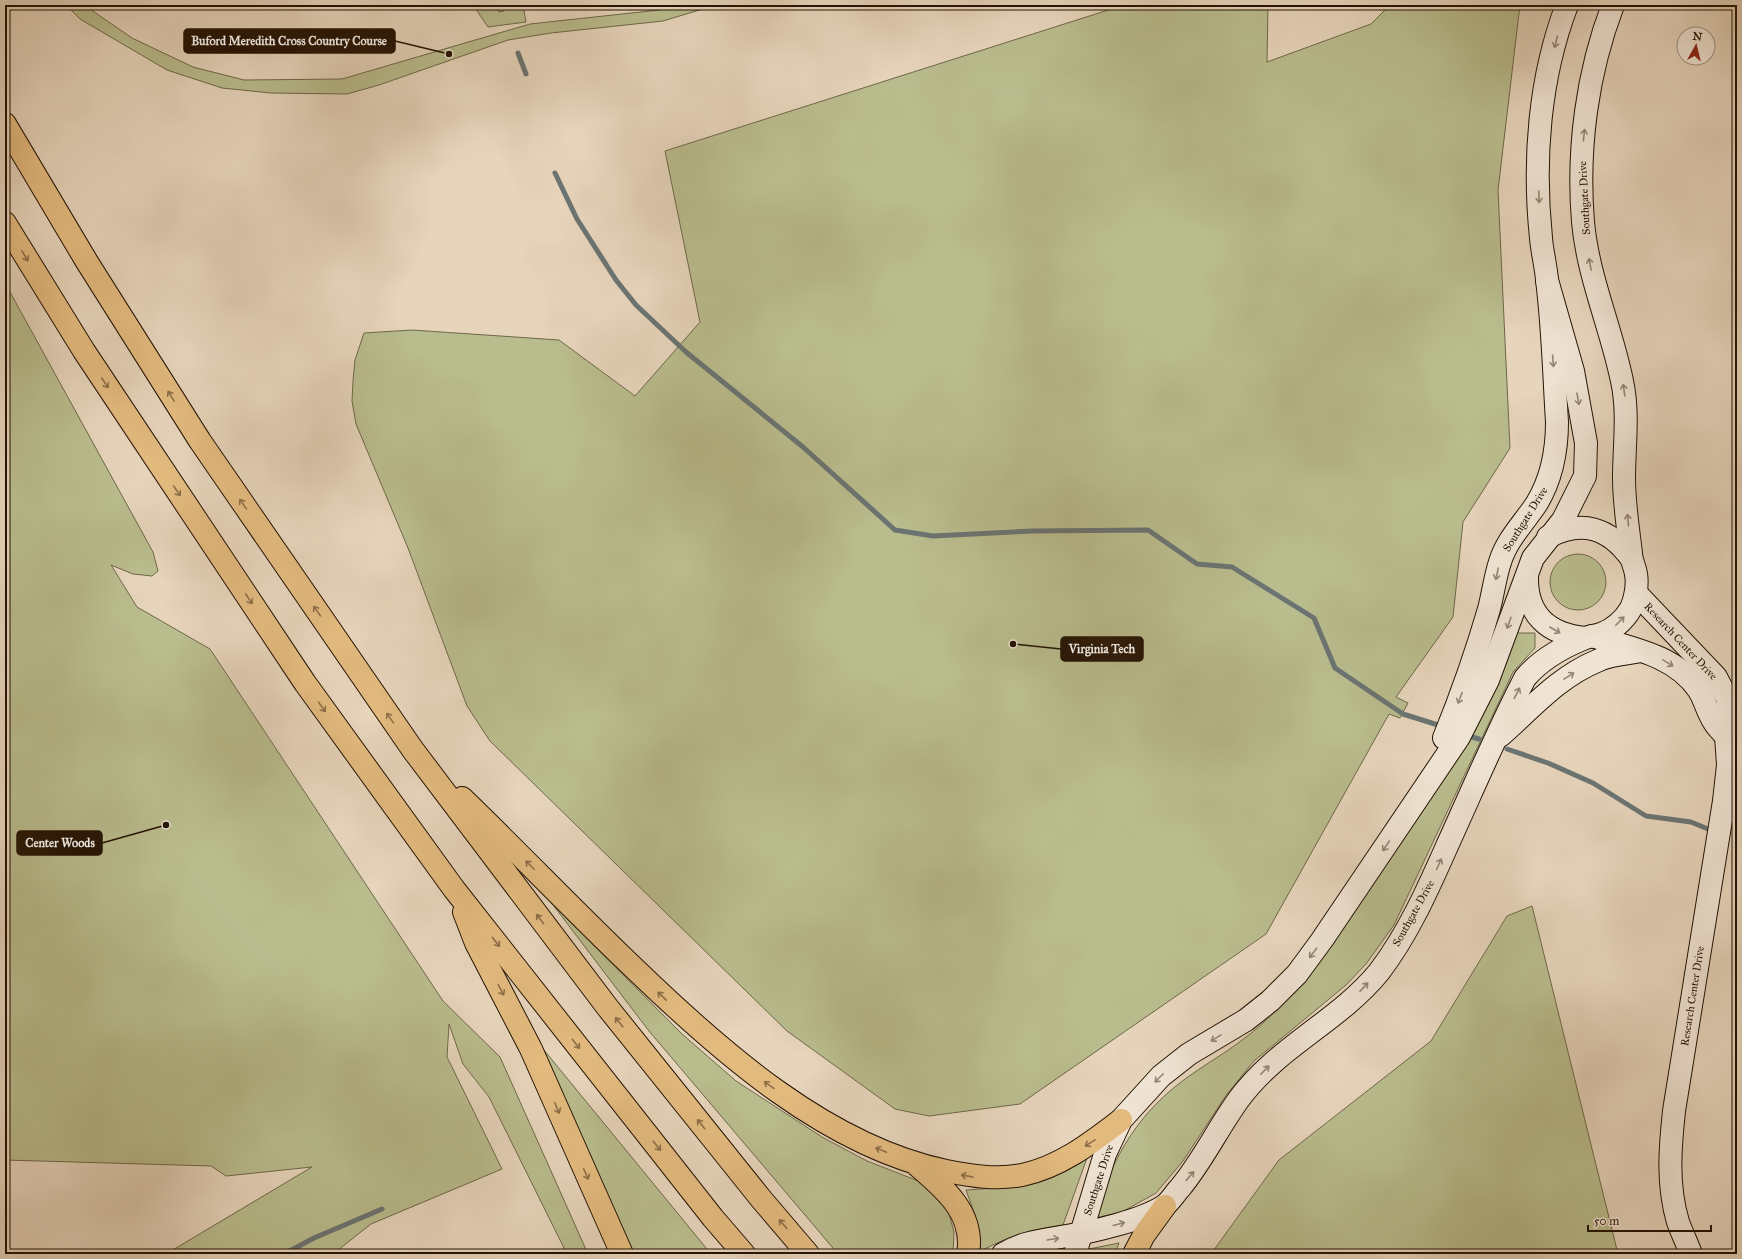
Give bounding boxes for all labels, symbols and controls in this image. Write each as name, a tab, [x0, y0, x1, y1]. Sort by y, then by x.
north arrow	[1676, 26, 1716, 66]
callout: Buford Meredith Cross Country Course	[184, 29, 395, 53]
text: N	[1692, 30, 1704, 44]
text: Buford Meredith Cross Country Course	[191, 34, 387, 49]
one-way arrow	[1552, 36, 1559, 49]
one-way arrow	[1580, 129, 1588, 142]
street label: Southgate Drive	[1576, 160, 1593, 235]
one-way arrow	[1535, 190, 1542, 203]
one-way arrow	[22, 250, 30, 262]
one-way arrow	[1586, 258, 1594, 271]
one-way arrow	[1550, 354, 1557, 367]
one-way arrow	[101, 377, 109, 388]
one-way arrow	[1620, 384, 1628, 397]
one-way arrow	[167, 390, 175, 402]
one-way arrow	[1574, 392, 1582, 405]
street label: Southgate Drive	[1500, 484, 1551, 554]
one-way arrow	[173, 485, 181, 496]
one-way arrow	[239, 499, 247, 510]
one-way arrow	[1624, 514, 1631, 527]
one-way arrow	[1493, 567, 1501, 580]
one-way arrow	[245, 594, 253, 605]
street label: Research Center Drive	[1641, 600, 1720, 683]
one-way arrow	[313, 606, 321, 617]
one-way arrow	[1615, 616, 1625, 626]
one-way arrow	[1505, 617, 1513, 629]
one-way arrow	[1549, 626, 1561, 634]
callout: Virginia Tech	[1061, 637, 1143, 661]
text: Virginia Tech	[1068, 642, 1136, 657]
one-way arrow	[1662, 660, 1674, 668]
one-way arrow	[1563, 672, 1574, 680]
one-way arrow	[1514, 687, 1521, 699]
one-way arrow	[1456, 692, 1463, 704]
one-way arrow	[318, 701, 326, 712]
one-way arrow	[386, 712, 394, 724]
callout: Center Woods	[17, 831, 102, 855]
text: Center Woods	[25, 836, 95, 850]
one-way arrow	[1382, 840, 1390, 851]
one-way arrow	[1436, 859, 1443, 871]
one-way arrow	[525, 860, 535, 870]
street label: Southgate Drive	[1390, 877, 1437, 949]
one-way arrow	[536, 914, 545, 925]
one-way arrow	[491, 936, 500, 947]
street label: Research Center Drive	[1678, 945, 1707, 1047]
one-way arrow	[1308, 948, 1317, 959]
one-way arrow	[1360, 982, 1369, 992]
one-way arrow	[497, 984, 505, 996]
one-way arrow	[657, 991, 668, 1000]
one-way arrow	[615, 1017, 624, 1028]
one-way arrow	[1210, 1034, 1222, 1042]
one-way arrow	[572, 1038, 580, 1049]
one-way arrow	[1260, 1065, 1270, 1075]
one-way arrow	[1154, 1073, 1164, 1083]
one-way arrow	[763, 1080, 774, 1089]
one-way arrow	[554, 1101, 561, 1113]
one-way arrow	[697, 1118, 705, 1129]
one-way arrow	[652, 1140, 661, 1151]
one-way arrow	[1084, 1140, 1096, 1148]
street label: Southgate Drive	[1081, 1143, 1116, 1217]
one-way arrow	[875, 1146, 887, 1153]
one-way arrow	[583, 1167, 590, 1179]
one-way arrow	[1185, 1170, 1194, 1181]
one-way arrow	[961, 1171, 974, 1179]
scale bar	[1588, 1207, 1711, 1233]
text: 50 m	[1594, 1214, 1619, 1228]
one-way arrow	[779, 1219, 788, 1230]
one-way arrow	[1112, 1219, 1125, 1227]
one-way arrow	[1047, 1234, 1060, 1242]

